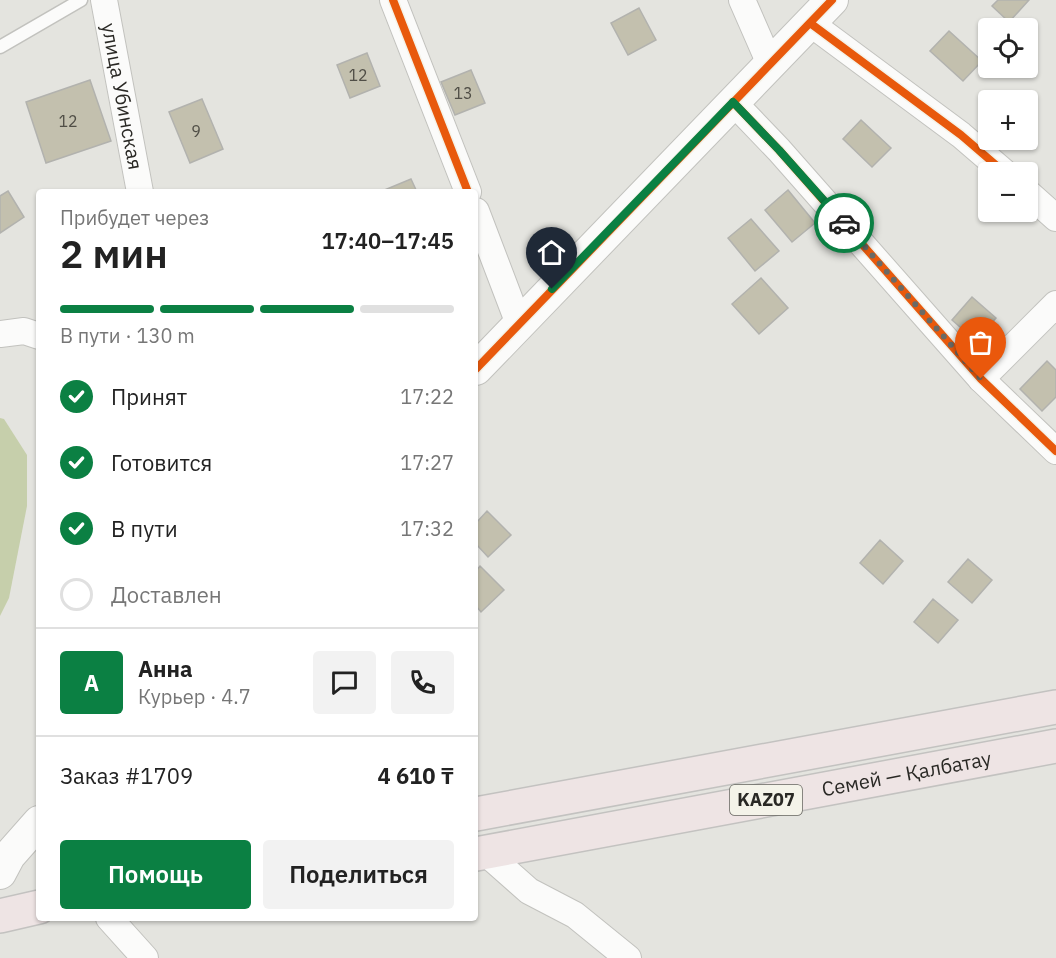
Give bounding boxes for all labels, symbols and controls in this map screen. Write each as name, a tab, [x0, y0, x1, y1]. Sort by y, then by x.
map controls	[978, 18, 1038, 222]
button: locate	[978, 18, 1038, 78]
street label: улица Убинская	[96, 21, 150, 172]
house number: 12	[348, 65, 368, 85]
house number: 13	[453, 83, 473, 103]
button: +	[978, 90, 1038, 150]
house number: 12	[58, 111, 78, 131]
house number: 9	[191, 121, 201, 141]
button: −	[978, 162, 1038, 222]
courier	[814, 193, 874, 253]
text: Прибудет через	[60, 204, 209, 231]
icon: car	[828, 207, 861, 240]
text: 17:40–17:45	[321, 226, 454, 255]
pin	[526, 227, 577, 289]
text: 2 мин	[60, 228, 168, 279]
icon: home	[535, 236, 568, 269]
pin	[955, 317, 1006, 379]
text: В пути · 130 m	[60, 322, 195, 349]
icon: bag	[964, 326, 997, 359]
icon: check	[60, 380, 93, 413]
text: Принят	[111, 382, 187, 411]
text: 17:22	[400, 383, 454, 410]
icon: check	[60, 446, 93, 479]
text: Готовится	[111, 448, 212, 477]
text: 17:27	[400, 449, 454, 476]
icon: check	[60, 512, 93, 545]
text: В пути	[111, 514, 178, 543]
text: 17:32	[400, 515, 454, 542]
text: Доставлен	[111, 580, 222, 609]
button: chat	[313, 651, 376, 714]
button: phone	[391, 651, 454, 714]
text: Анна	[138, 654, 193, 683]
text: А	[84, 668, 99, 697]
text: Курьер · 4.7	[138, 683, 251, 710]
street label: Семей — Қалбатау	[819, 744, 994, 802]
text: Заказ #1709	[60, 761, 193, 790]
text: 4 610 ₸	[378, 761, 454, 790]
road number: KAZ07	[730, 785, 802, 815]
button: Помощь	[60, 840, 251, 909]
button: Поделиться	[263, 840, 454, 909]

